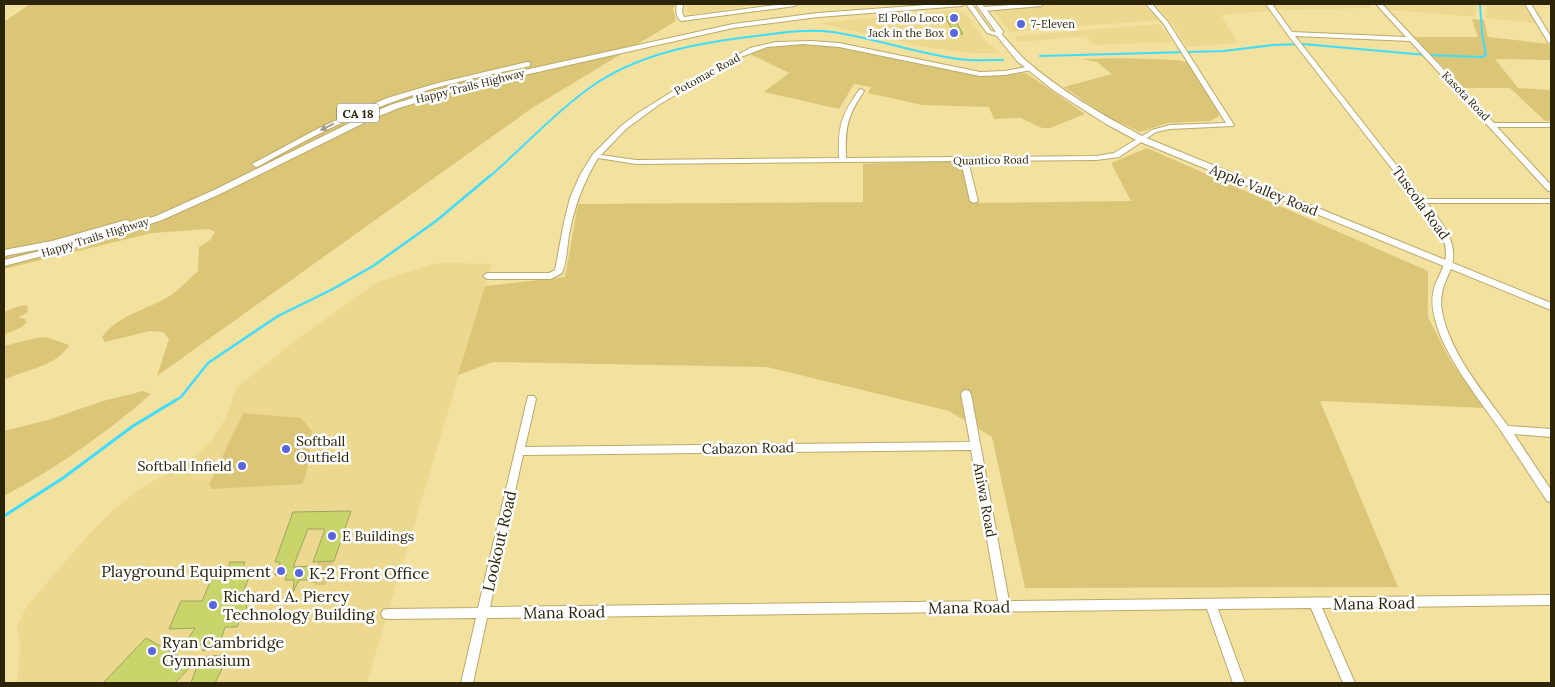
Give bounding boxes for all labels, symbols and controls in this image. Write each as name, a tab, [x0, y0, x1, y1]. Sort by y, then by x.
place label: El Pollo Loco	[878, 11, 944, 25]
marker: El Pollo Loco	[948, 12, 960, 24]
place label: 7-Eleven	[1031, 17, 1075, 31]
marker: 7-Eleven	[1015, 18, 1027, 30]
place label: Jack in the Box	[867, 26, 944, 40]
marker: Jack in the Box	[948, 27, 960, 39]
street label: Potomac Road	[671, 50, 743, 98]
street label: Happy Trails Highway	[414, 66, 526, 106]
street label: Kasota Road	[1439, 68, 1493, 124]
road number: CA 18	[337, 104, 379, 122]
one-way arrow	[320, 123, 335, 131]
street label: Quantico Road	[953, 152, 1029, 168]
street label: Apple Valley Road	[1206, 160, 1321, 220]
street label: Tuscola Road	[1388, 163, 1454, 243]
street label: Happy Trails Highway	[40, 214, 151, 260]
place label: Softball Outfield	[296, 432, 349, 466]
street label: Cabazon Road	[702, 438, 794, 458]
marker: Softball Outfield	[280, 443, 292, 455]
place label: Softball Infield	[137, 457, 232, 475]
marker: Softball Infield	[236, 460, 248, 472]
street label: Aniwa Road	[969, 460, 1000, 539]
street label: Lookout Road	[478, 488, 520, 593]
place label: E Buildings	[342, 527, 414, 545]
marker: E Buildings	[326, 530, 338, 542]
place label: Playground Equipment	[101, 561, 272, 581]
place label: K-2 Front Office	[309, 563, 430, 583]
marker: Playground Equipment	[275, 565, 287, 577]
marker: K-2 Front Office	[293, 567, 305, 579]
place label: Richard A. Piercy Technology Building	[223, 586, 376, 624]
street label: Mana Road	[1333, 592, 1416, 614]
street label: Mana Road	[928, 596, 1011, 618]
marker: Richard A. Piercy Technology Building	[207, 599, 219, 611]
street label: Mana Road	[523, 601, 606, 623]
place label: Ryan Cambridge Gymnasium	[162, 632, 284, 670]
marker: Ryan Cambridge Gymnasium	[146, 645, 158, 657]

